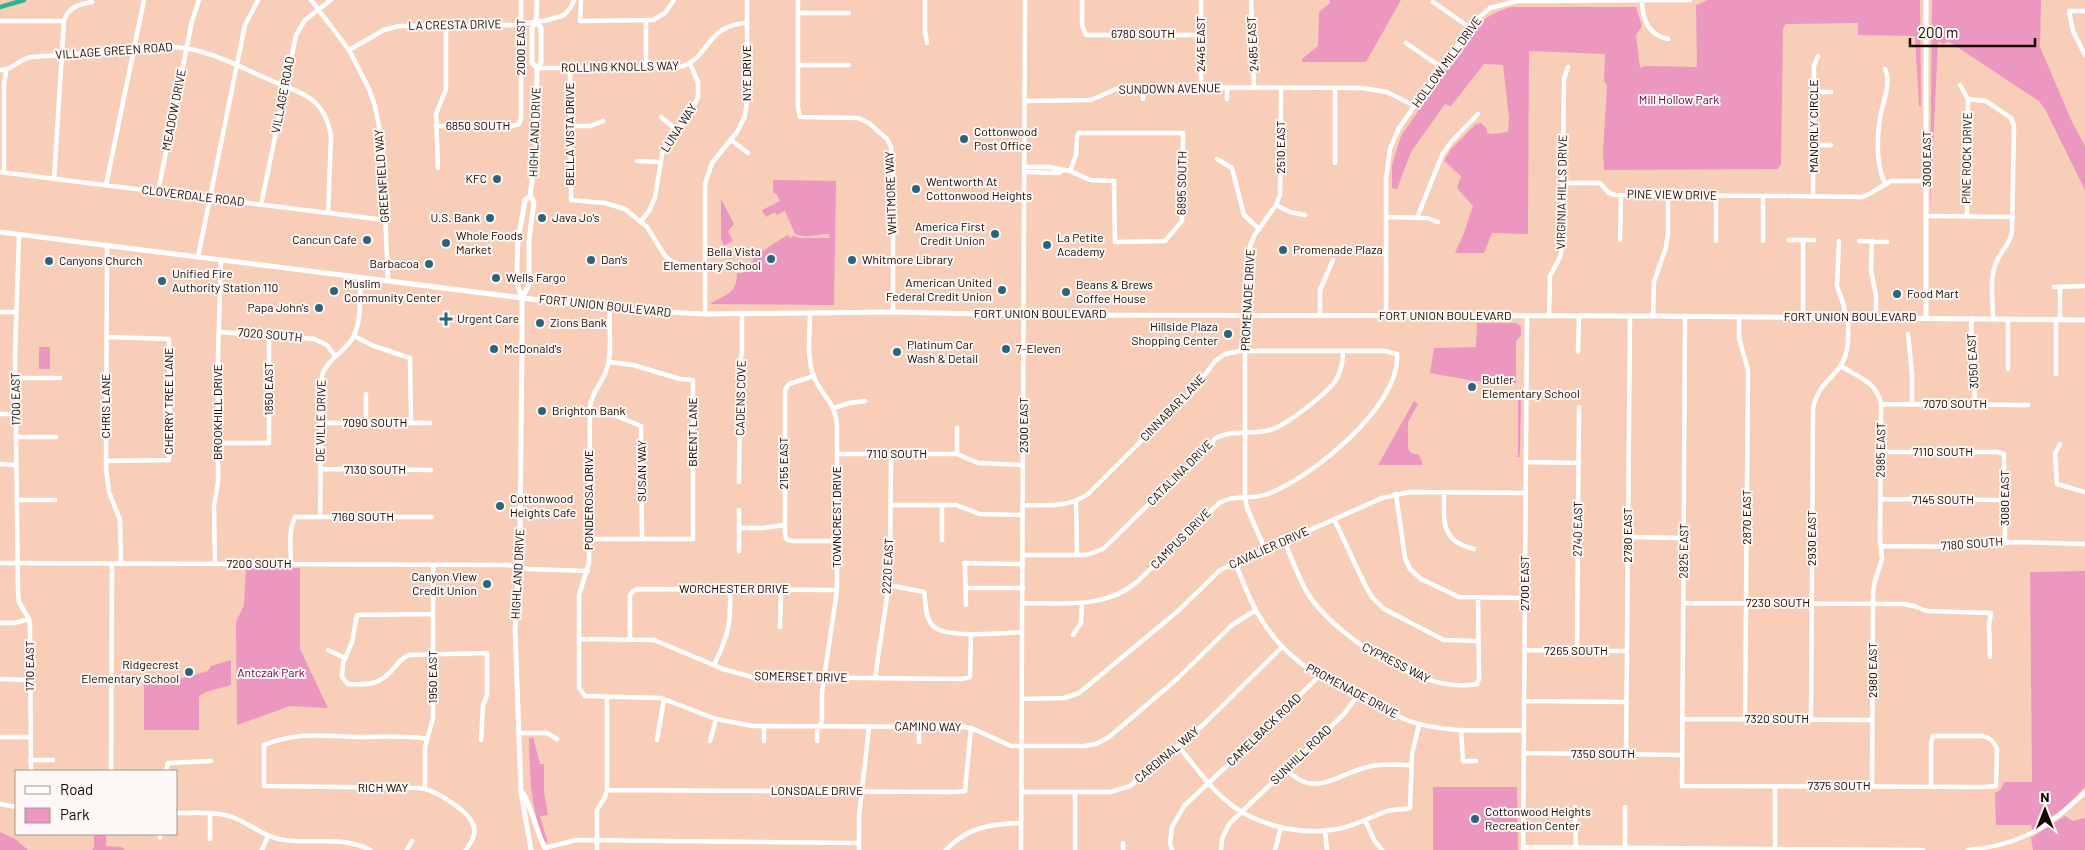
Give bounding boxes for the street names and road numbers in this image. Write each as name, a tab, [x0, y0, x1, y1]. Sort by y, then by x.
street label: HOLLOW MILL DRIVE	[1408, 13, 1484, 110]
street label: LA CRESTA DRIVE	[408, 16, 502, 32]
street label: 2445 EAST	[1193, 16, 1207, 72]
street label: 2485 EAST	[1244, 16, 1260, 72]
street label: 2000 EAST	[513, 18, 527, 75]
street label: 6780 SOUTH	[1111, 26, 1175, 40]
street label: VILLAGE GREEN ROAD	[55, 39, 173, 61]
street label: NYE DRIVE	[739, 45, 753, 101]
street label: VILLAGE ROAD	[268, 55, 296, 134]
street label: ROLLING KNOLLS WAY	[561, 58, 679, 74]
street label: MEADOW DRIVE	[158, 68, 188, 152]
street label: MANORLY CIRCLE	[1806, 79, 1820, 173]
street label: SUNDOWN AVENUE	[1119, 80, 1221, 96]
street label: BELLA VISTA DRIVE	[562, 82, 576, 186]
street label: HIGHLAND DRIVE	[525, 86, 543, 177]
street label: LUNA WAY	[657, 100, 699, 154]
street label: PINE ROCK DRIVE	[1958, 112, 1974, 204]
street label: 6850 SOUTH	[446, 118, 510, 132]
street label: 2510 EAST	[1273, 120, 1287, 174]
street label: GREENFIELD WAY	[371, 129, 391, 223]
street label: 3000 EAST	[1919, 131, 1933, 187]
street label: VIRGINIA HILLS DRIVE	[1553, 134, 1569, 250]
street label: WHITMORE WAY	[882, 151, 898, 235]
street label: 6895 SOUTH	[1173, 151, 1189, 215]
street label: CLOVERDALE ROAD	[141, 182, 245, 208]
street label: PINE VIEW DRIVE	[1627, 186, 1717, 202]
street label: PROMENADE DRIVE	[1237, 249, 1257, 351]
street label: FORT UNION BOULEVARD	[538, 291, 672, 319]
street label: FORT UNION BOULEVARD	[974, 306, 1106, 320]
street label: FORT UNION BOULEVARD	[1379, 308, 1511, 322]
street label: FORT UNION BOULEVARD	[1784, 309, 1916, 323]
street label: 7020 SOUTH	[237, 324, 303, 344]
street label: 3050 EAST	[1964, 333, 1980, 389]
street label: CHERRY TREE LANE	[161, 347, 175, 455]
street label: CADENS COVE	[732, 360, 748, 436]
street label: 1850 EAST	[261, 362, 275, 416]
street label: BROOKHILL DRIVE	[210, 364, 224, 460]
street label: CINNABAR LANE	[1137, 371, 1208, 444]
street label: 1700 EAST	[8, 372, 22, 426]
street label: CHRIS LANE	[98, 374, 112, 438]
street label: DE VILLE DRIVE	[312, 380, 328, 462]
street label: 7070 SOUTH	[1923, 396, 1987, 410]
street label: BRENT LANE	[685, 397, 699, 467]
street label: 2300 EAST	[1016, 397, 1030, 453]
street label: 7090 SOUTH	[343, 415, 407, 429]
street label: 2985 EAST	[1873, 422, 1887, 478]
street label: 2155 EAST	[776, 436, 790, 489]
street label: CATALINA DRIVE	[1144, 437, 1215, 508]
street label: SUSAN WAY	[634, 440, 648, 502]
street label: 7110 SOUTH	[1913, 444, 1973, 458]
street label: 7110 SOUTH	[867, 446, 927, 460]
street label: PONDEROSA DRIVE	[581, 450, 595, 550]
street label: 7130 SOUTH	[344, 462, 406, 476]
street label: TOWNCREST DRIVE	[829, 466, 843, 568]
street label: 3080 EAST	[1997, 470, 2011, 526]
street label: 2870 EAST	[1739, 489, 1753, 545]
street label: 7145 SOUTH	[1912, 492, 1974, 506]
street label: 2740 EAST	[1570, 501, 1584, 557]
street label: CAMPUS DRIVE	[1147, 505, 1213, 571]
street label: 2780 EAST	[1620, 507, 1634, 563]
street label: 7160 SOUTH	[332, 509, 394, 523]
street label: 2930 EAST	[1804, 510, 1818, 566]
street label: CAVALIER DRIVE	[1226, 523, 1311, 571]
street label: 2825 EAST	[1676, 523, 1690, 579]
street label: HIGHLAND DRIVE	[508, 528, 526, 620]
street label: 7180 SOUTH	[1940, 534, 2003, 552]
street label: 2220 EAST	[879, 537, 895, 594]
street label: 2700 EAST	[1517, 555, 1531, 611]
street label: 7200 SOUTH	[227, 556, 292, 570]
street label: WORCHESTER DRIVE	[679, 581, 789, 595]
street label: 7230 SOUTH	[1746, 595, 1810, 609]
street label: CYPRESS WAY	[1360, 639, 1433, 685]
street label: 1710 EAST	[22, 640, 36, 692]
street label: 2980 EAST	[1865, 642, 1879, 698]
street label: 7265 SOUTH	[1544, 643, 1608, 657]
street label: 1950 EAST	[425, 650, 439, 704]
street label: PROMENADE DRIVE	[1304, 660, 1401, 720]
street label: SOMERSET DRIVE	[754, 668, 848, 684]
street label: CAMELBACK ROAD	[1223, 690, 1303, 768]
street label: 7320 SOUTH	[1745, 711, 1809, 725]
street label: CAMINO WAY	[894, 718, 962, 734]
street label: SUNHILL ROAD	[1267, 722, 1334, 787]
street label: CARDINAL WAY	[1131, 723, 1202, 785]
street label: 7350 SOUTH	[1571, 746, 1635, 760]
street label: 7375 SOUTH	[1807, 778, 1871, 792]
street label: RICH WAY	[358, 780, 409, 794]
street label: LONSDALE DRIVE	[771, 783, 863, 797]

